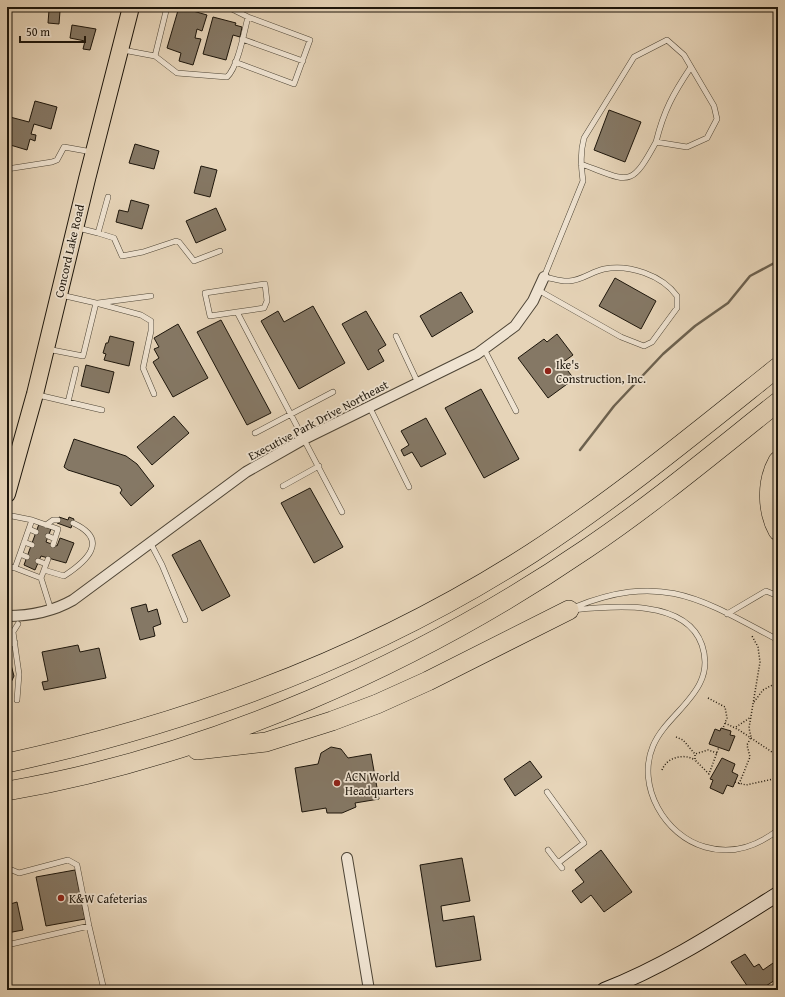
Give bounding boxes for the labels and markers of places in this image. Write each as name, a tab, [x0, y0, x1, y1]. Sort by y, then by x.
place label: Ike's Construction, Inc.	[556, 356, 646, 387]
marker: Ike's Construction, Inc.	[543, 366, 553, 376]
place label: ACN World Headquarters	[345, 768, 414, 799]
marker: ACN World Headquarters	[332, 778, 342, 788]
place label: K&W Cafeterias	[69, 890, 148, 907]
marker: K&W Cafeterias	[56, 893, 66, 903]

